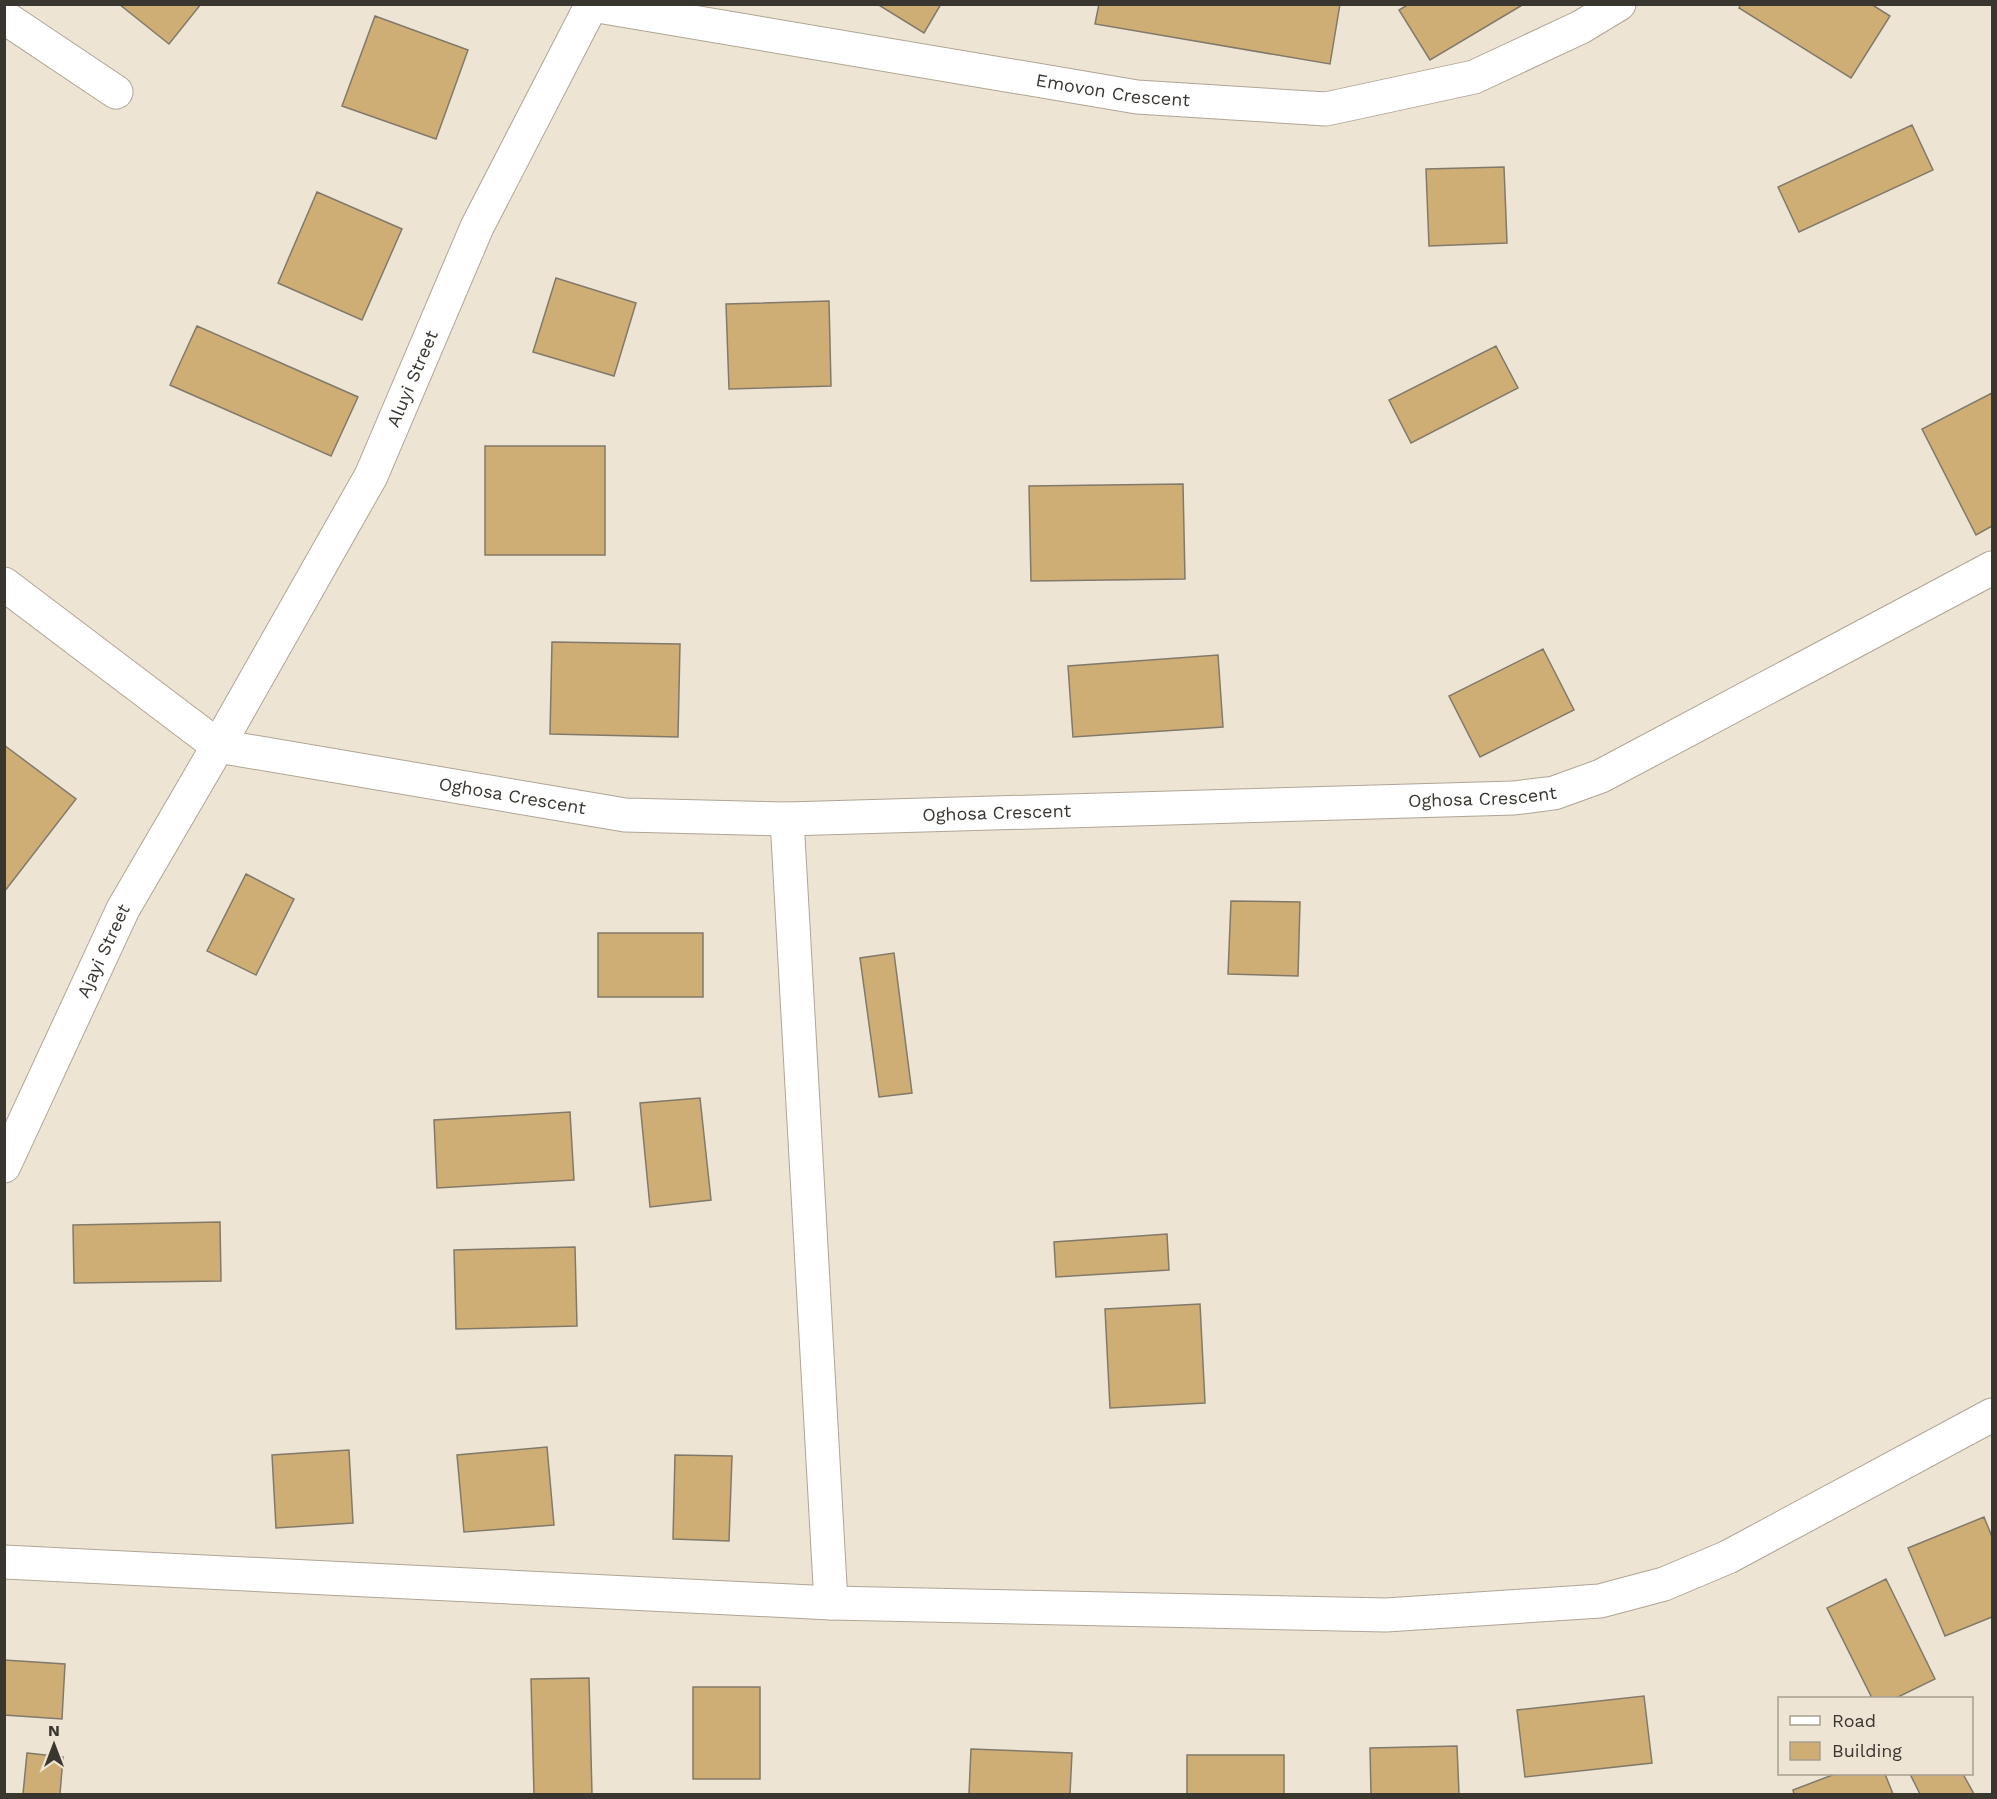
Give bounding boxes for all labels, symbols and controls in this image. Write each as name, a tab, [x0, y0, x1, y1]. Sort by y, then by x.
street label: Emovon Crescent	[1034, 69, 1191, 110]
street label: Aluyi Street	[382, 327, 442, 430]
street label: Oghosa Crescent	[437, 773, 588, 818]
street label: Oghosa Crescent	[1408, 782, 1558, 811]
street label: Oghosa Crescent	[922, 800, 1072, 825]
street label: Ajayi Street	[72, 899, 134, 1001]
legend	[1778, 1697, 1973, 1775]
text: Road	[1832, 1710, 1876, 1731]
north arrow	[24, 1715, 84, 1775]
text: N	[48, 1721, 60, 1740]
text: Building	[1832, 1740, 1902, 1761]

